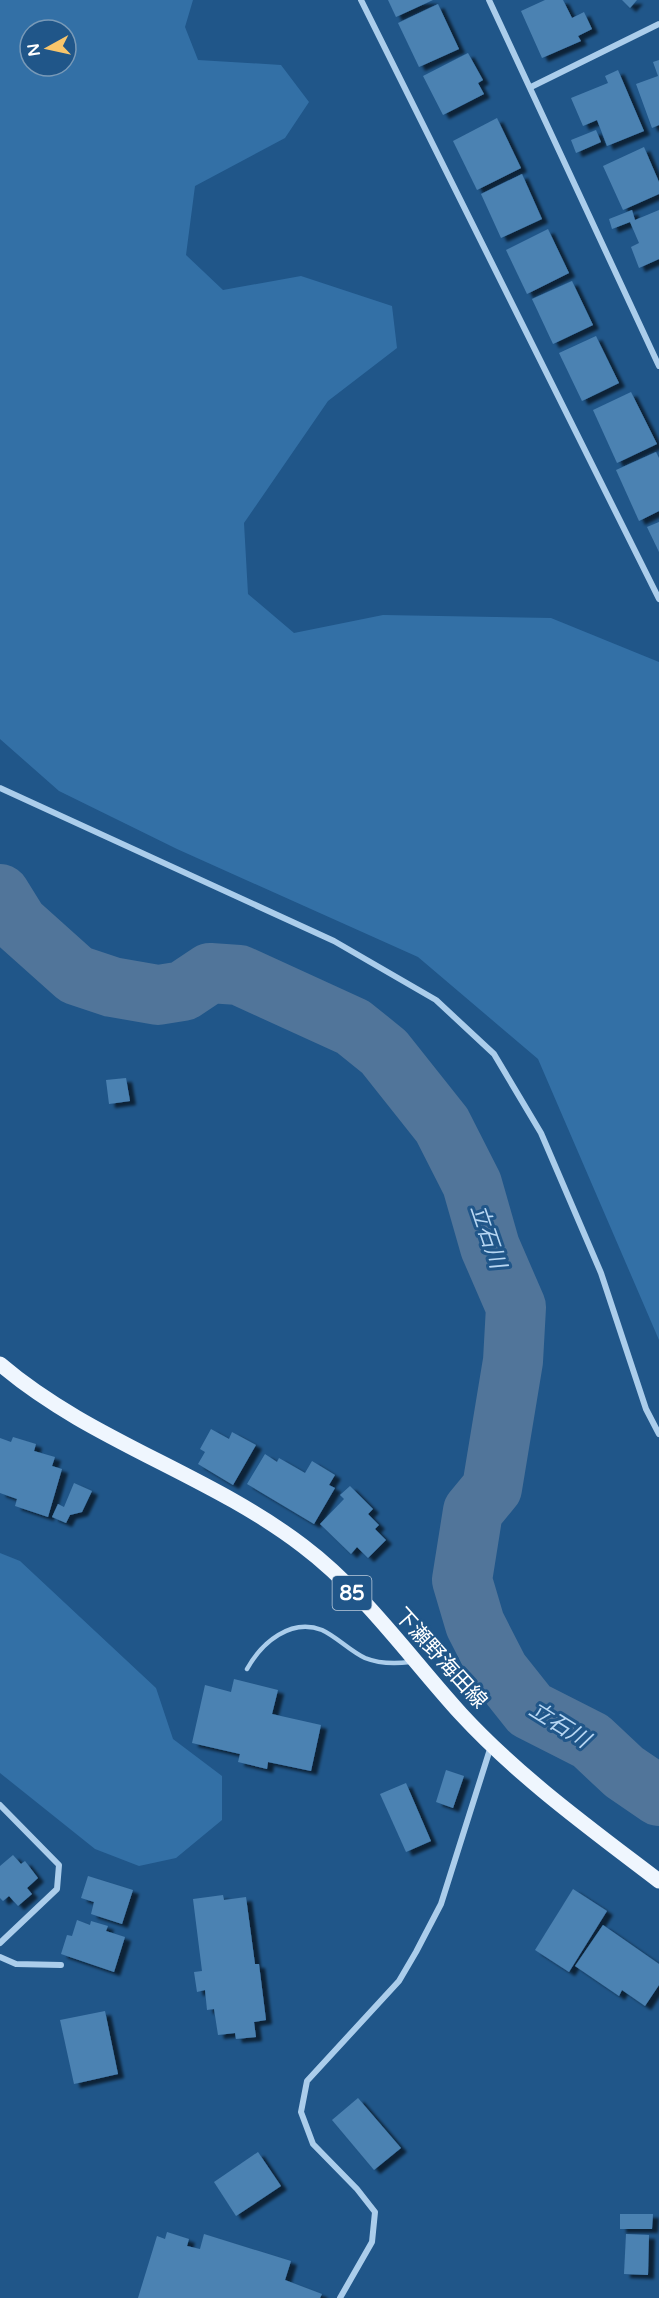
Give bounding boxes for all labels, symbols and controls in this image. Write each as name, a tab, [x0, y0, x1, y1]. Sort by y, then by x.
north arrow	[18, 18, 78, 78]
text: N	[23, 42, 45, 58]
water label: 立石川	[465, 1201, 512, 1274]
road number: 85	[332, 1576, 372, 1610]
street label: 下瀬野海田線	[389, 1603, 492, 1714]
water label: 立石川	[525, 1696, 596, 1754]

